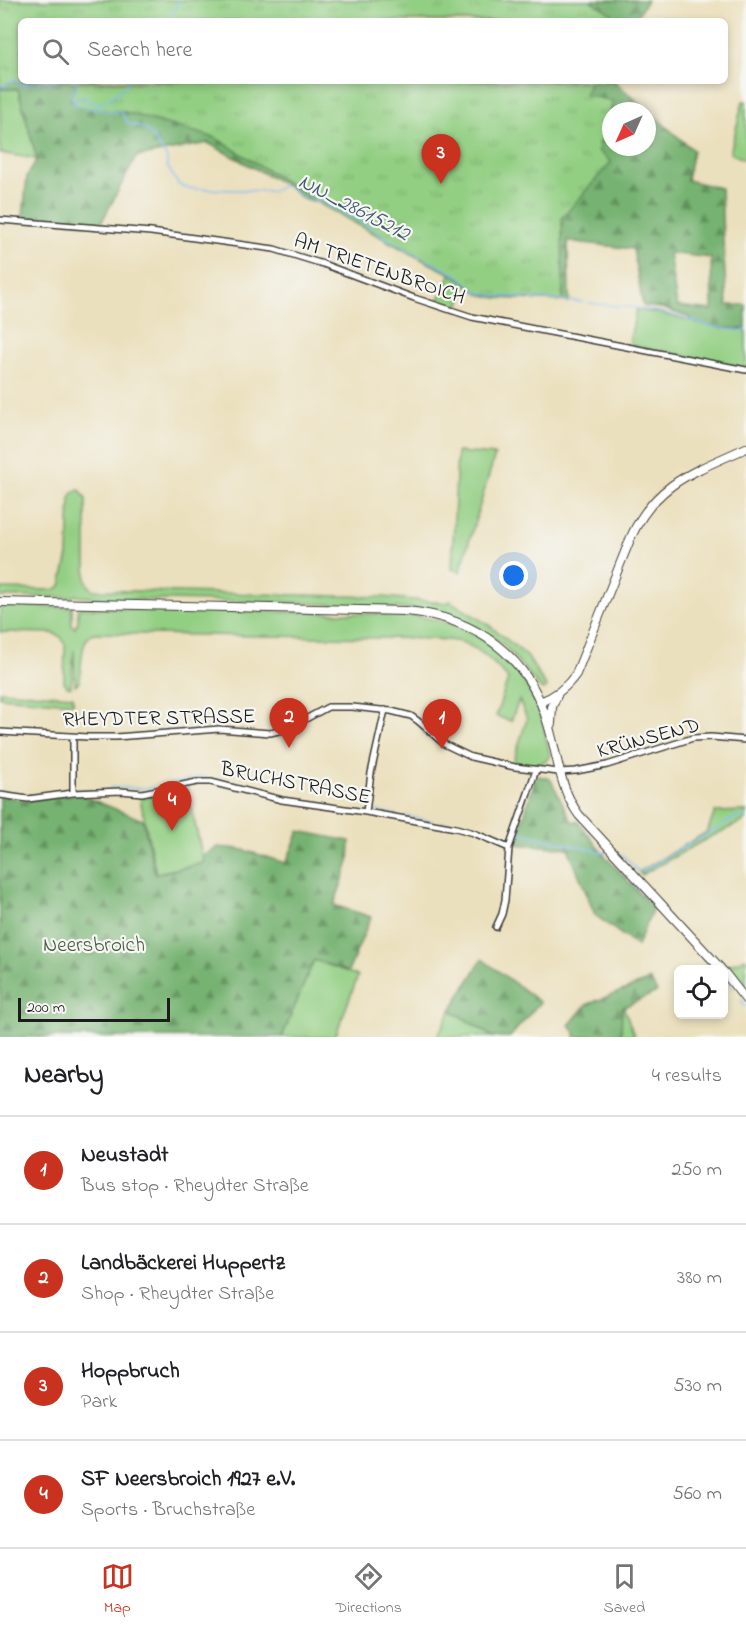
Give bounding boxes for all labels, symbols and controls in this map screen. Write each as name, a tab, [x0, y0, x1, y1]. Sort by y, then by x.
search box	[18, 18, 728, 84]
icon: search	[39, 35, 72, 68]
text: Search here	[87, 35, 192, 67]
north arrow	[602, 102, 656, 156]
pin: 3	[422, 134, 460, 184]
water label: NN_28615212	[292, 167, 416, 251]
street label: AM TRIETENBROICH	[290, 226, 469, 313]
your location	[499, 561, 528, 590]
pin: 2	[270, 698, 308, 748]
pin: 1	[422, 700, 462, 749]
street label: RHEYDTER STRASSE	[62, 702, 256, 736]
street label: KRÜNSEND	[594, 711, 703, 767]
street label: BRUCHSTRASSE	[217, 754, 373, 813]
pin: 4	[152, 782, 192, 831]
park label: Neersbroich	[43, 931, 145, 961]
map controls	[674, 965, 728, 1019]
button: locate	[674, 965, 728, 1019]
scale bar	[18, 995, 170, 1022]
text: 200 m	[27, 996, 65, 1020]
text: Nearby	[24, 1057, 103, 1095]
text: 4 results	[652, 1062, 722, 1091]
text: Neustadt	[81, 1140, 168, 1172]
text: 1	[40, 1156, 47, 1185]
text: 250 m	[671, 1156, 722, 1185]
text: Bus stop · Rheydter Straße	[81, 1172, 309, 1201]
text: Landbäckerei Huppertz	[81, 1248, 285, 1280]
text: 2	[39, 1264, 48, 1293]
text: 380 m	[677, 1264, 722, 1293]
text: Shop · Rheydter Straße	[81, 1280, 274, 1309]
text: Hoppbruch	[81, 1356, 180, 1388]
text: 3	[39, 1372, 48, 1401]
text: 530 m	[673, 1372, 722, 1401]
text: Park	[81, 1388, 117, 1417]
text: SF Neersbroich 1927 e.V.	[81, 1464, 295, 1496]
text: 4	[39, 1480, 48, 1509]
text: 560 m	[673, 1480, 722, 1509]
text: Sports · Bruchstraße	[81, 1496, 255, 1525]
tab: Map	[101, 1560, 134, 1620]
tab: Directions	[335, 1560, 402, 1620]
tab: Saved	[603, 1560, 645, 1620]

